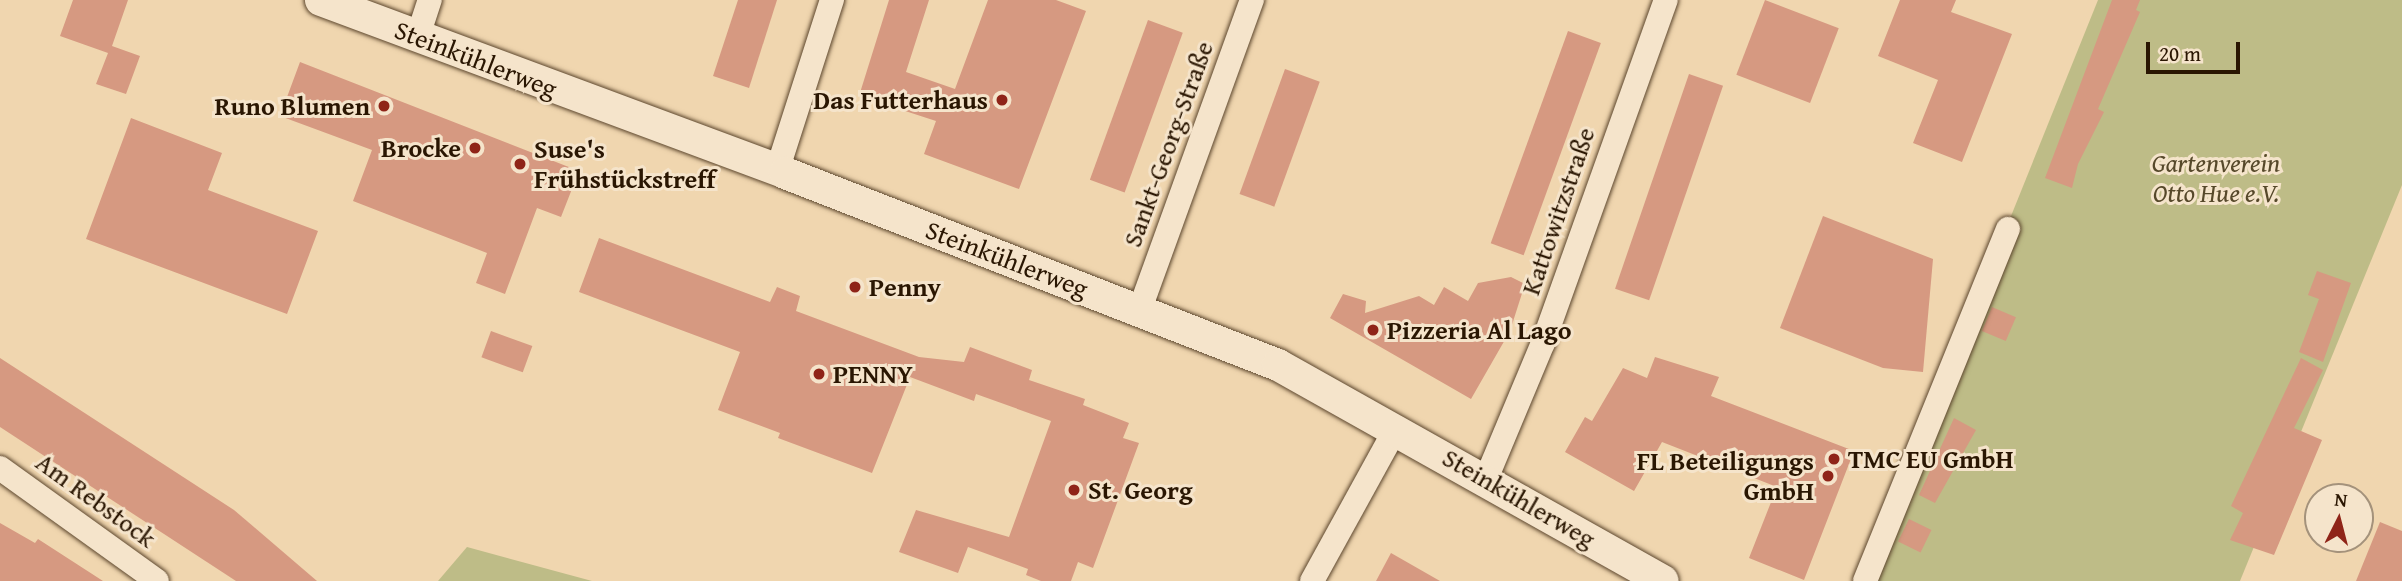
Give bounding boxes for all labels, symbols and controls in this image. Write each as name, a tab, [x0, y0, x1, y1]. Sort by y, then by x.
street label: Steinkühlerweg	[391, 14, 561, 104]
scale bar	[2150, 28, 2244, 72]
street label: Sankt-Georg-Straße	[1116, 37, 1220, 251]
text: 20 m	[2159, 38, 2201, 69]
place label: Das Futterhaus	[813, 84, 988, 116]
place label: Runo Blumen	[215, 90, 370, 122]
marker: Das Futterhaus	[994, 92, 1010, 108]
marker: Runo Blumen	[376, 98, 392, 114]
street label: Kattowitzstraße	[1515, 123, 1601, 299]
place label: Brocke	[381, 132, 461, 164]
place label: Suse's Frühstückstreff	[534, 133, 715, 194]
marker: Brocke	[467, 140, 483, 156]
park label: Gartenverein Otto Hue e.V.	[2152, 147, 2280, 208]
marker: Suse's Frühstückstreff	[512, 156, 528, 172]
street label: Steinkühlerweg	[922, 214, 1092, 304]
place label: Penny	[869, 271, 941, 303]
marker: Penny	[847, 279, 863, 295]
place label: Pizzeria Al Lago	[1387, 314, 1572, 346]
marker: Pizzeria Al Lago	[1365, 322, 1381, 338]
place label: PENNY	[833, 358, 913, 390]
marker: PENNY	[811, 366, 827, 382]
street label: Steinkühlerweg	[1437, 442, 1601, 554]
place label: TMC EU GmbH	[1848, 443, 2014, 475]
place label: FL Beteiligungs GmbH	[1637, 445, 1814, 506]
street label: Am Rebstock	[30, 446, 162, 554]
marker: TMC EU GmbH	[1826, 451, 1842, 467]
marker: FL Beteiligungs GmbH	[1820, 468, 1836, 484]
place label: St. Georg	[1088, 474, 1193, 506]
marker: St. Georg	[1066, 482, 1082, 498]
north arrow	[2304, 483, 2374, 553]
text: N	[2333, 485, 2349, 514]

